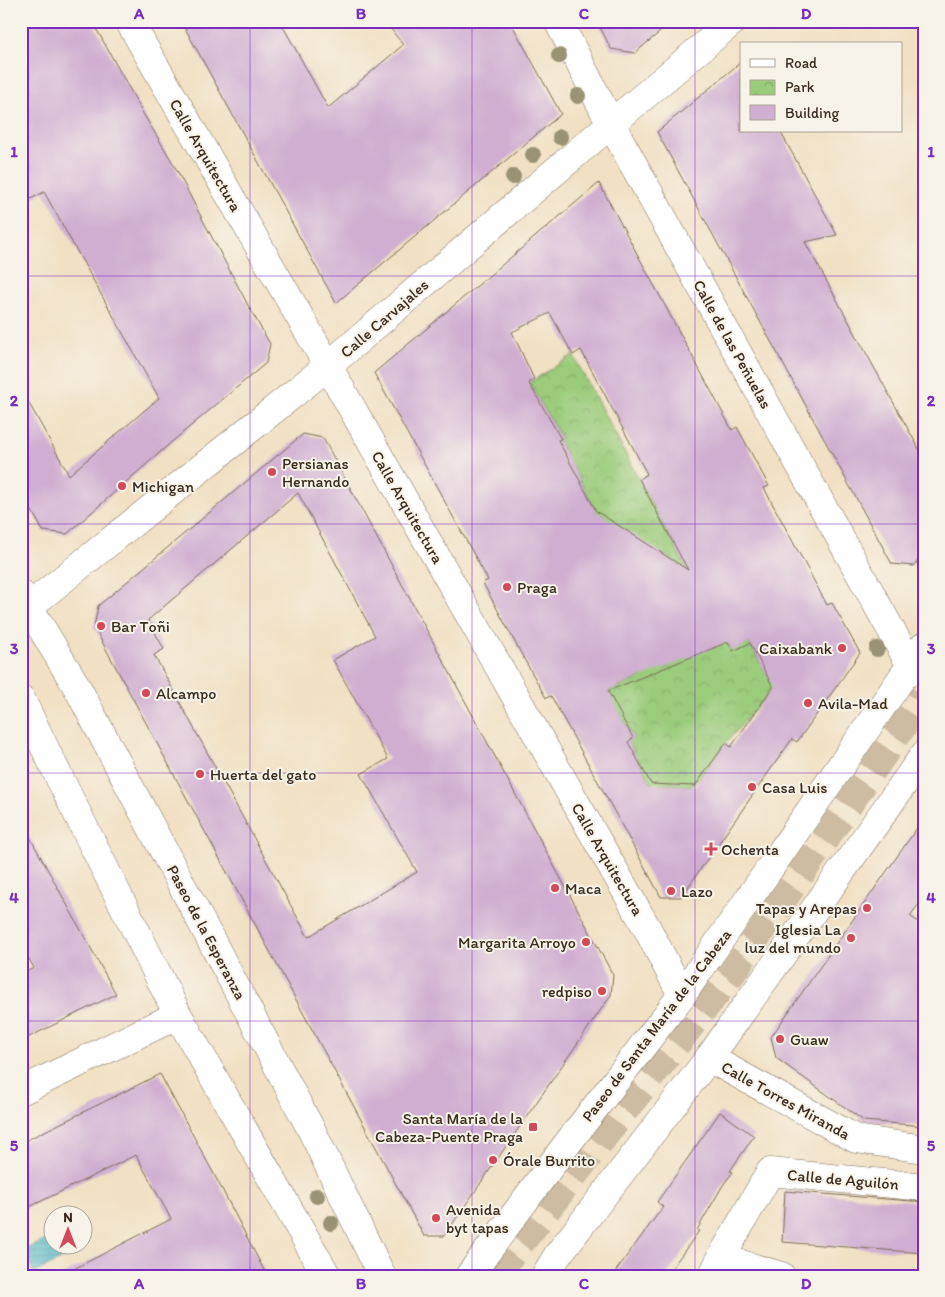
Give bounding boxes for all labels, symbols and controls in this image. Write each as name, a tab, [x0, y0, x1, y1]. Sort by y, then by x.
text: A	[133, 4, 145, 23]
text: B	[356, 4, 367, 23]
text: C	[579, 4, 590, 23]
text: D	[801, 4, 812, 23]
legend	[740, 42, 902, 132]
text: Road	[785, 54, 818, 72]
text: Park	[785, 78, 815, 96]
street label: Calle Arquitectura	[166, 95, 246, 216]
text: Building	[785, 104, 839, 122]
text: 1	[10, 142, 18, 161]
text: 1	[927, 142, 935, 161]
street label: Calle Carvajales	[336, 275, 432, 362]
street label: Calle de las Peñuelas	[689, 277, 776, 412]
text: 2	[10, 391, 19, 410]
text: 2	[927, 391, 936, 410]
street label: Calle Arquitectura	[368, 447, 448, 568]
place label: Persianas Hernando	[282, 454, 350, 491]
marker: Persianas Hernando	[266, 466, 278, 478]
place label: Michigan	[132, 477, 194, 496]
marker: Michigan	[116, 480, 128, 492]
place label: Praga	[517, 578, 557, 597]
marker: Praga	[501, 581, 513, 593]
place label: Bar Toñi	[111, 617, 170, 636]
marker: Bar Toñi	[95, 620, 107, 632]
text: 3	[10, 639, 19, 658]
place label: Caixabank	[759, 639, 833, 658]
text: 3	[927, 639, 936, 658]
marker: Caixabank	[836, 642, 848, 654]
place label: Alcampo	[156, 684, 216, 703]
marker: Alcampo	[140, 687, 152, 699]
place label: Avila-Mad	[818, 694, 888, 713]
marker: Avila-Mad	[802, 697, 814, 709]
place label: Huerta del gato	[210, 765, 316, 784]
marker: Huerta del gato	[194, 768, 206, 780]
place label: Casa Luis	[762, 778, 827, 797]
marker: Casa Luis	[746, 781, 758, 793]
street label: Calle Arquitectura	[568, 799, 648, 920]
place label: Ochenta	[721, 840, 779, 859]
marker: Ochenta	[705, 843, 717, 855]
street label: Paseo de la Esperanza	[163, 862, 250, 1003]
place label: Maca	[565, 879, 601, 898]
marker: Maca	[549, 882, 561, 894]
place label: Lazo	[681, 882, 713, 901]
marker: Lazo	[665, 885, 677, 897]
text: 4	[9, 888, 19, 907]
text: 4	[926, 888, 936, 907]
place label: Tapas y Arepas	[756, 899, 857, 918]
marker: Tapas y Arepas	[861, 902, 873, 914]
place label: Iglesia La luz del mundo	[744, 920, 842, 957]
street label: Paseo de Santa María de la Cabeza	[578, 925, 735, 1125]
marker: Iglesia La luz del mundo	[845, 932, 857, 944]
place label: Margarita Arroyo	[458, 933, 576, 952]
marker: Margarita Arroyo	[580, 936, 592, 948]
place label: redpiso	[542, 982, 592, 1001]
marker: redpiso	[596, 985, 608, 997]
place label: Guaw	[790, 1030, 829, 1049]
marker: Guaw	[774, 1033, 786, 1045]
street label: Calle Torres Miranda	[718, 1057, 854, 1144]
place label: Santa María de la Cabeza-Puente Praga	[375, 1109, 524, 1146]
marker: Santa María de la Cabeza-Puente Praga	[527, 1121, 539, 1133]
text: 5	[10, 1136, 19, 1155]
text: 5	[927, 1136, 936, 1155]
place label: Órale Burrito	[503, 1151, 595, 1170]
marker: Órale Burrito	[487, 1154, 499, 1166]
street label: Calle de Aguilón	[786, 1165, 900, 1194]
place label: Avenida byt tapas	[446, 1200, 509, 1237]
north arrow	[42, 1204, 92, 1254]
text: N	[63, 1209, 73, 1226]
marker: Avenida byt tapas	[430, 1212, 442, 1224]
text: A	[133, 1274, 145, 1293]
text: B	[356, 1274, 367, 1293]
text: C	[579, 1274, 590, 1293]
text: D	[801, 1274, 812, 1293]

